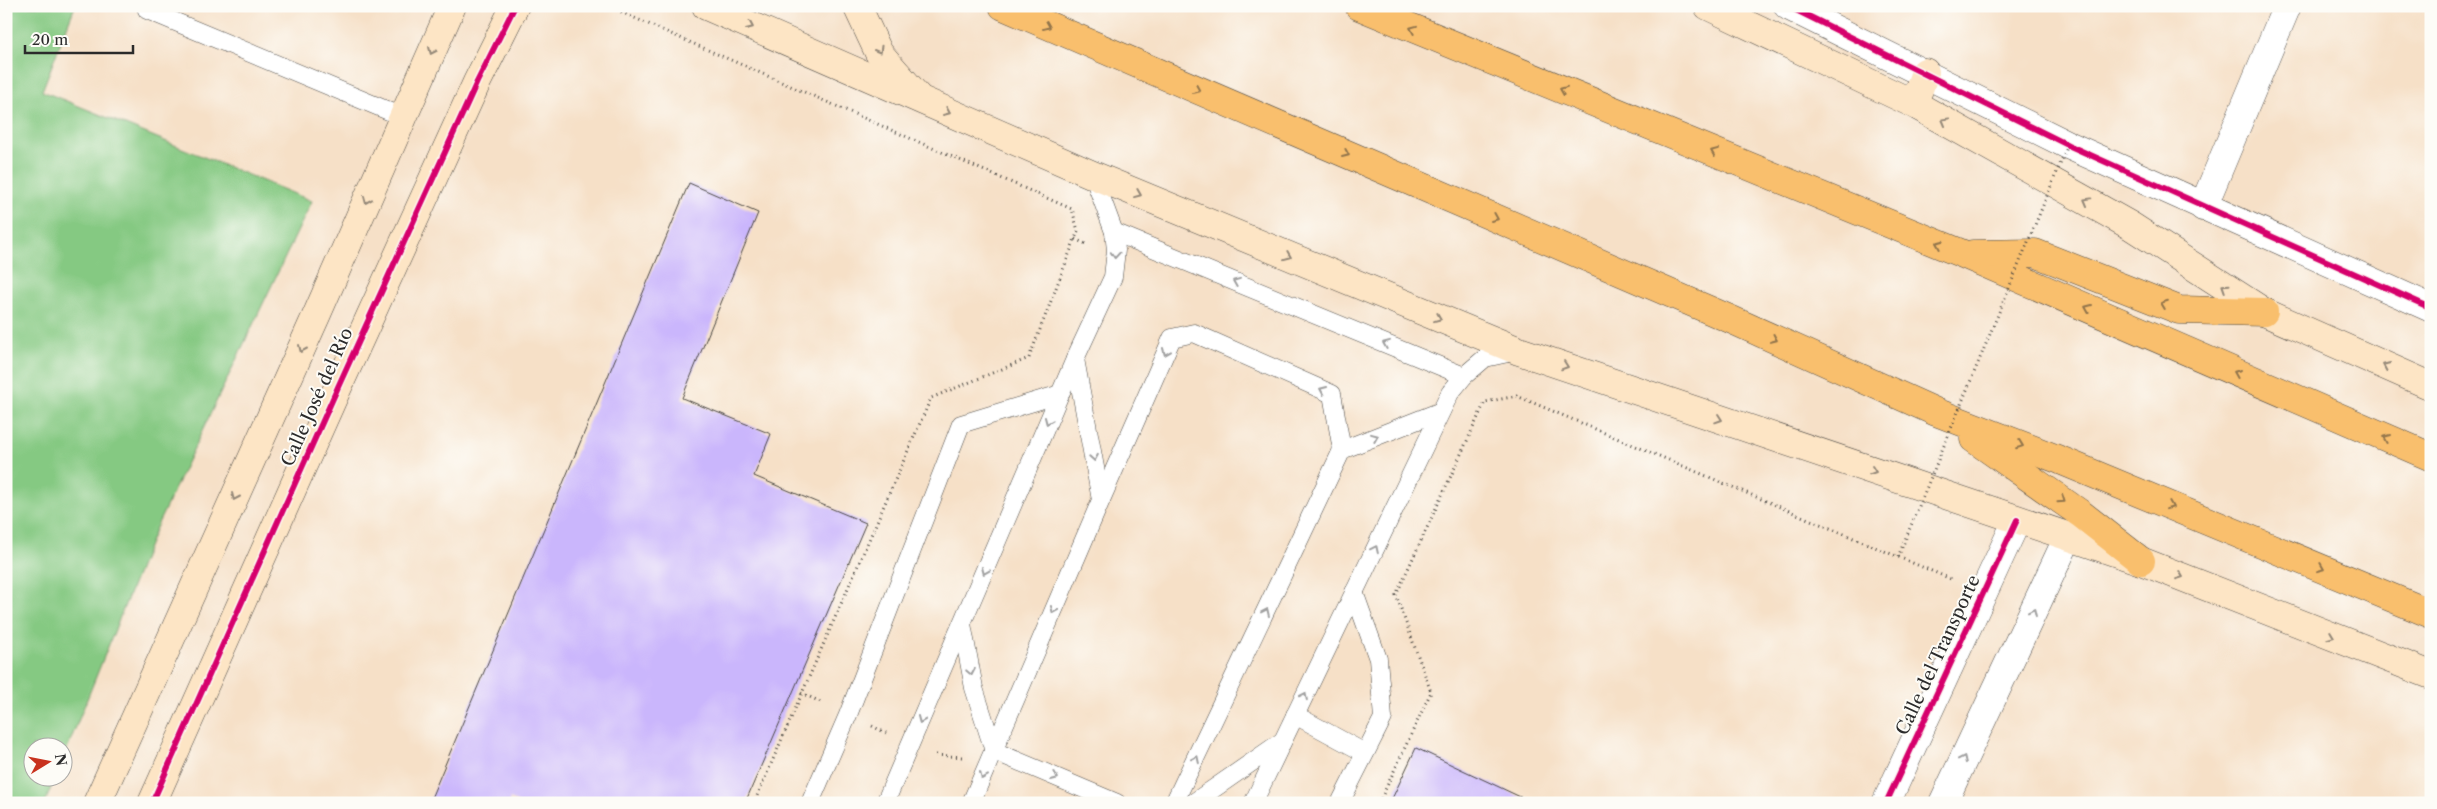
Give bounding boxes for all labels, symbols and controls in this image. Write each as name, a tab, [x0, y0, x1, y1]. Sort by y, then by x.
one-way arrow	[745, 19, 754, 30]
one-way arrow	[1042, 19, 1051, 30]
scale bar	[25, 22, 132, 54]
one-way arrow	[1409, 24, 1418, 35]
text: 20 m	[32, 30, 68, 49]
one-way arrow	[872, 44, 882, 53]
one-way arrow	[428, 46, 439, 55]
one-way arrow	[1192, 83, 1201, 94]
one-way arrow	[1559, 86, 1568, 97]
one-way arrow	[942, 106, 951, 117]
one-way arrow	[1942, 118, 1951, 128]
one-way arrow	[1341, 148, 1350, 159]
one-way arrow	[1710, 148, 1718, 158]
one-way arrow	[1133, 188, 1142, 198]
one-way arrow	[363, 195, 374, 204]
one-way arrow	[2083, 198, 2092, 208]
one-way arrow	[1490, 212, 1499, 223]
one-way arrow	[1935, 240, 1944, 250]
one-way arrow	[1283, 250, 1292, 260]
one-way arrow	[1110, 251, 1121, 259]
one-way arrow	[1232, 278, 1241, 289]
one-way arrow	[2221, 284, 2230, 294]
one-way arrow	[2160, 300, 2169, 310]
one-way arrow	[2084, 304, 2093, 315]
one-way arrow	[1433, 311, 1442, 322]
street label: Calle José del Río	[277, 324, 357, 470]
one-way arrow	[1769, 333, 1778, 344]
one-way arrow	[1382, 340, 1391, 350]
one-way arrow	[297, 344, 308, 353]
one-way arrow	[1161, 347, 1172, 356]
one-way arrow	[1561, 361, 1569, 371]
one-way arrow	[2382, 362, 2391, 373]
one-way arrow	[2233, 368, 2242, 379]
one-way arrow	[1319, 386, 1328, 397]
one-way arrow	[1715, 413, 1723, 423]
one-way arrow	[1044, 416, 1055, 425]
one-way arrow	[1371, 433, 1379, 443]
one-way arrow	[2382, 433, 2391, 444]
one-way arrow	[2015, 439, 2024, 449]
one-way arrow	[1089, 454, 1099, 463]
one-way arrow	[1868, 465, 1877, 475]
one-way arrow	[231, 492, 241, 501]
one-way arrow	[2056, 494, 2066, 503]
one-way arrow	[2165, 500, 2174, 511]
one-way arrow	[1369, 545, 1379, 554]
one-way arrow	[2316, 563, 2324, 573]
one-way arrow	[980, 566, 991, 575]
one-way arrow	[2175, 570, 2184, 580]
street label: Calle del Transporte	[1891, 571, 1985, 739]
one-way arrow	[1050, 605, 1061, 614]
one-way arrow	[1260, 608, 1270, 617]
one-way arrow	[2026, 608, 2036, 617]
one-way arrow	[2326, 629, 2335, 640]
one-way arrow	[965, 668, 976, 676]
one-way arrow	[1298, 692, 1308, 701]
one-way arrow	[916, 715, 927, 724]
north arrow	[22, 736, 72, 786]
text: N	[51, 752, 71, 767]
one-way arrow	[1190, 755, 1200, 764]
one-way arrow	[1957, 755, 1968, 764]
one-way arrow	[1050, 770, 1059, 781]
one-way arrow	[978, 771, 989, 780]

